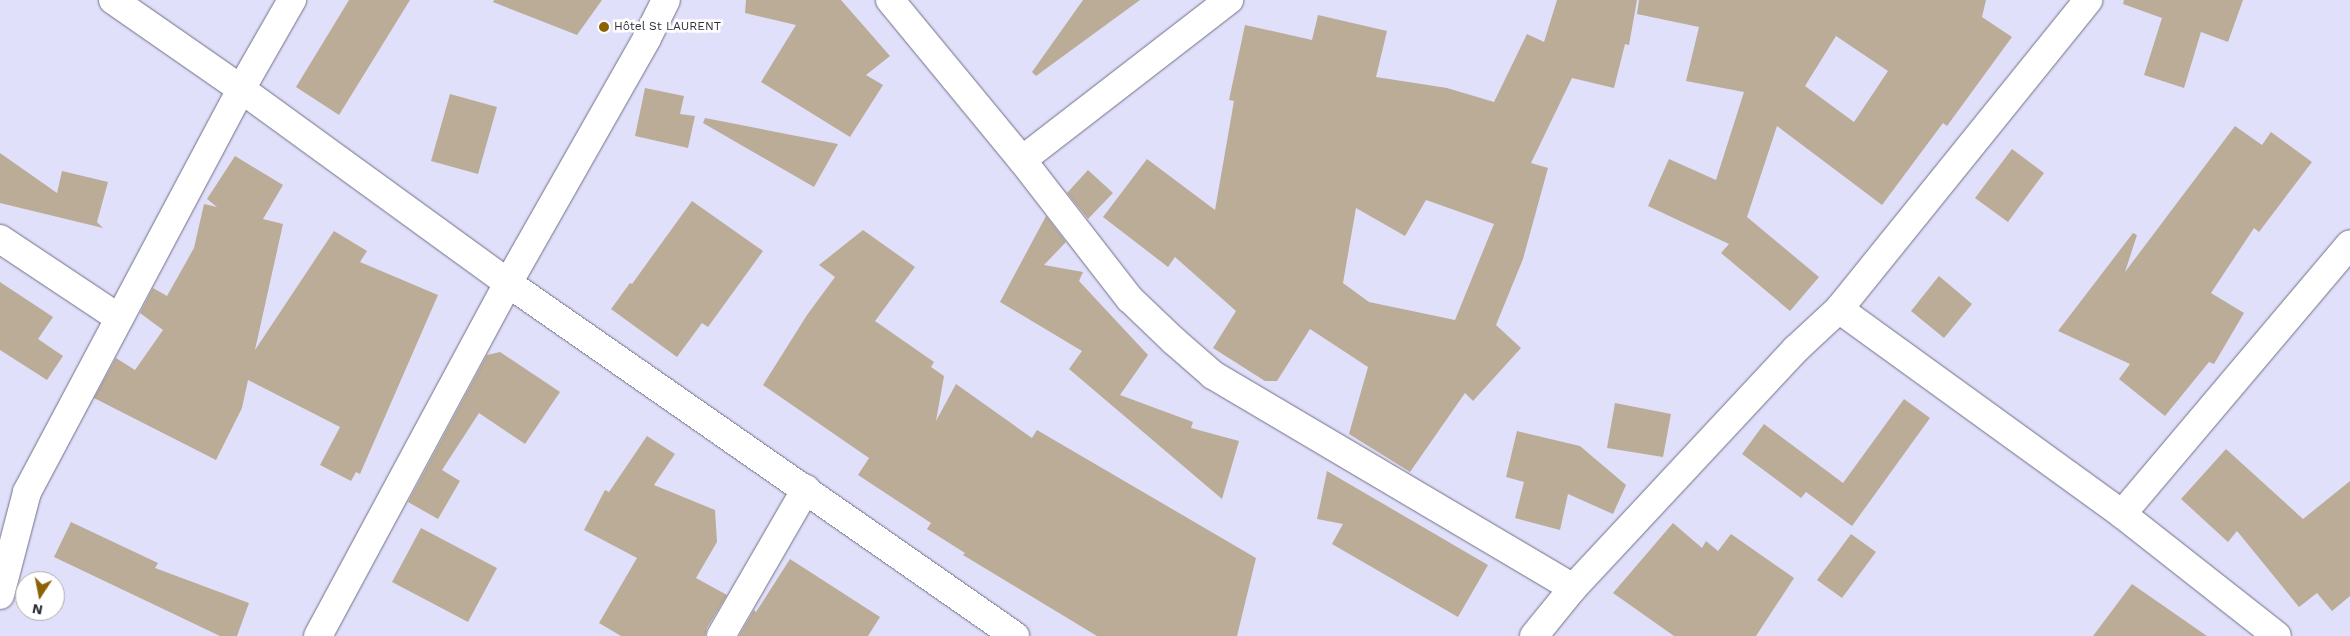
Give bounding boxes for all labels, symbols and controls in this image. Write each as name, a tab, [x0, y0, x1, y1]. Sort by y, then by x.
place label: Hôtel St LAURENT	[614, 20, 721, 34]
marker: Hôtel St LAURENT	[598, 21, 610, 33]
north arrow	[15, 571, 65, 621]
text: N	[31, 601, 44, 619]

